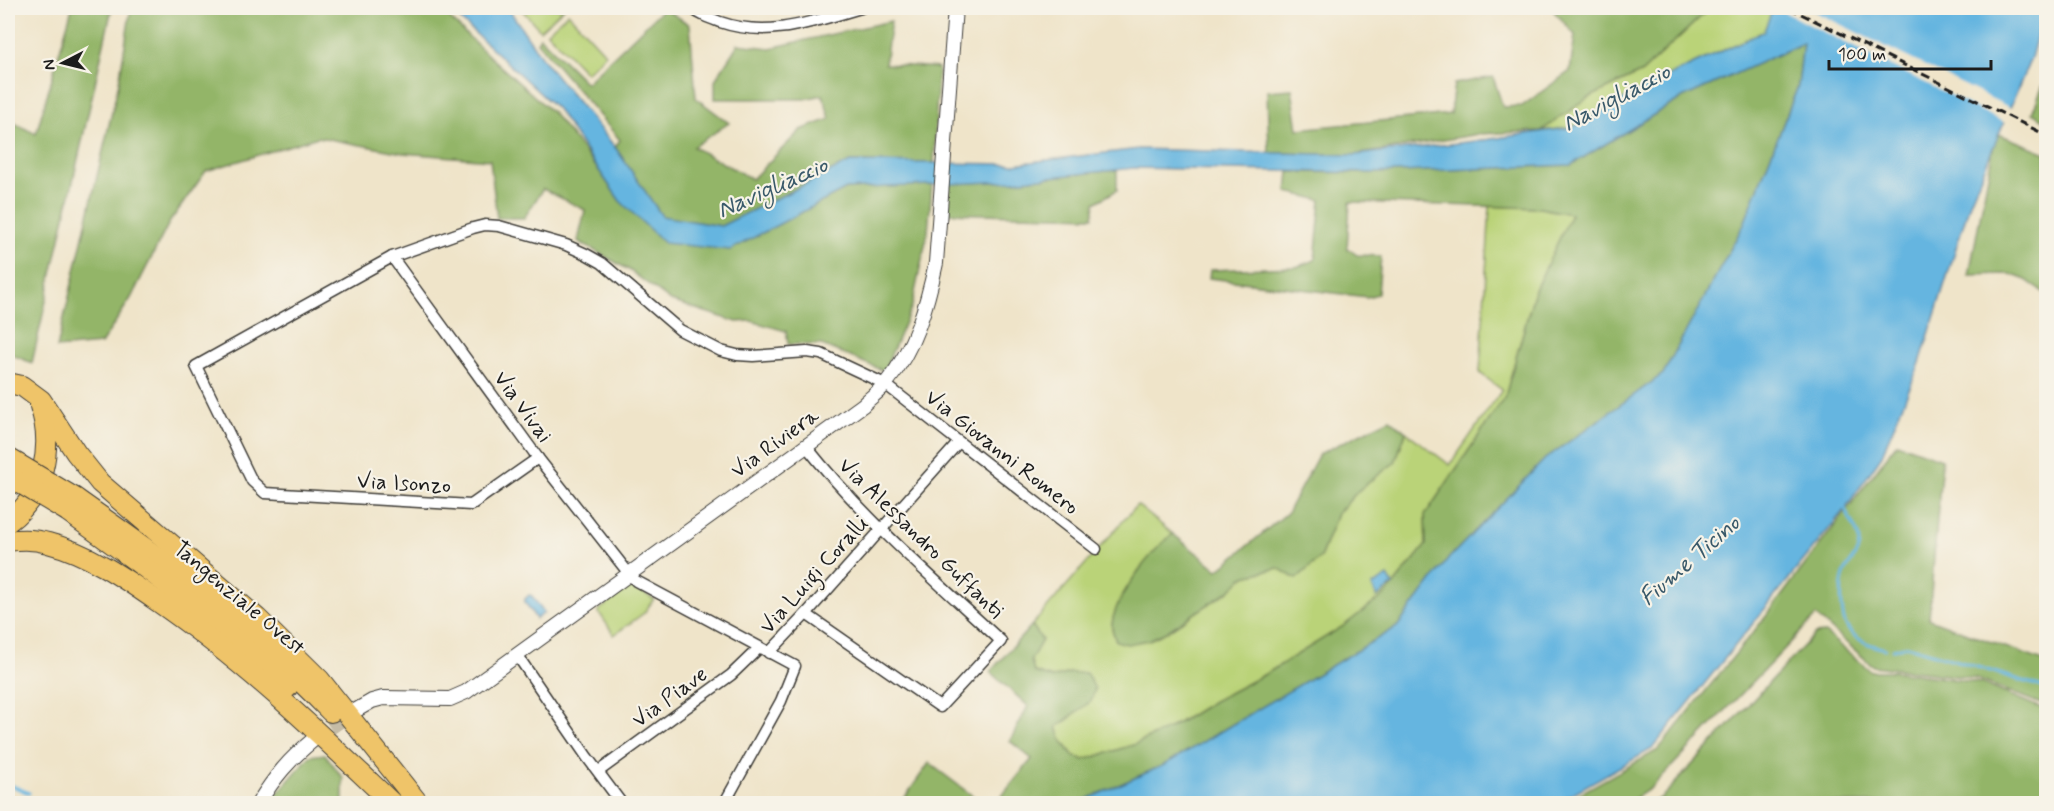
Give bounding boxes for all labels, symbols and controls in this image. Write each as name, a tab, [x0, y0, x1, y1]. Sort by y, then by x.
north arrow	[33, 33, 93, 93]
scale bar	[1829, 33, 1991, 71]
text: 100 m	[1838, 43, 1886, 67]
water label: Navigliaccio	[1557, 56, 1678, 141]
text: N	[39, 58, 61, 71]
water label: Navigliaccio	[712, 150, 835, 228]
street label: Via Vivai	[487, 366, 558, 449]
street label: Via Giovanni Romero	[919, 384, 1084, 521]
street label: Via Riviera	[726, 402, 825, 485]
street label: Via Alessandro Guffanti	[832, 452, 1009, 625]
street label: Via Isonzo	[356, 468, 452, 500]
water label: Fiume Ticino	[1633, 508, 1747, 613]
street label: Via Luigi Coralli	[754, 510, 877, 642]
street label: Tangenziale Ovest	[165, 535, 311, 664]
street label: Via Piave	[627, 661, 714, 735]

